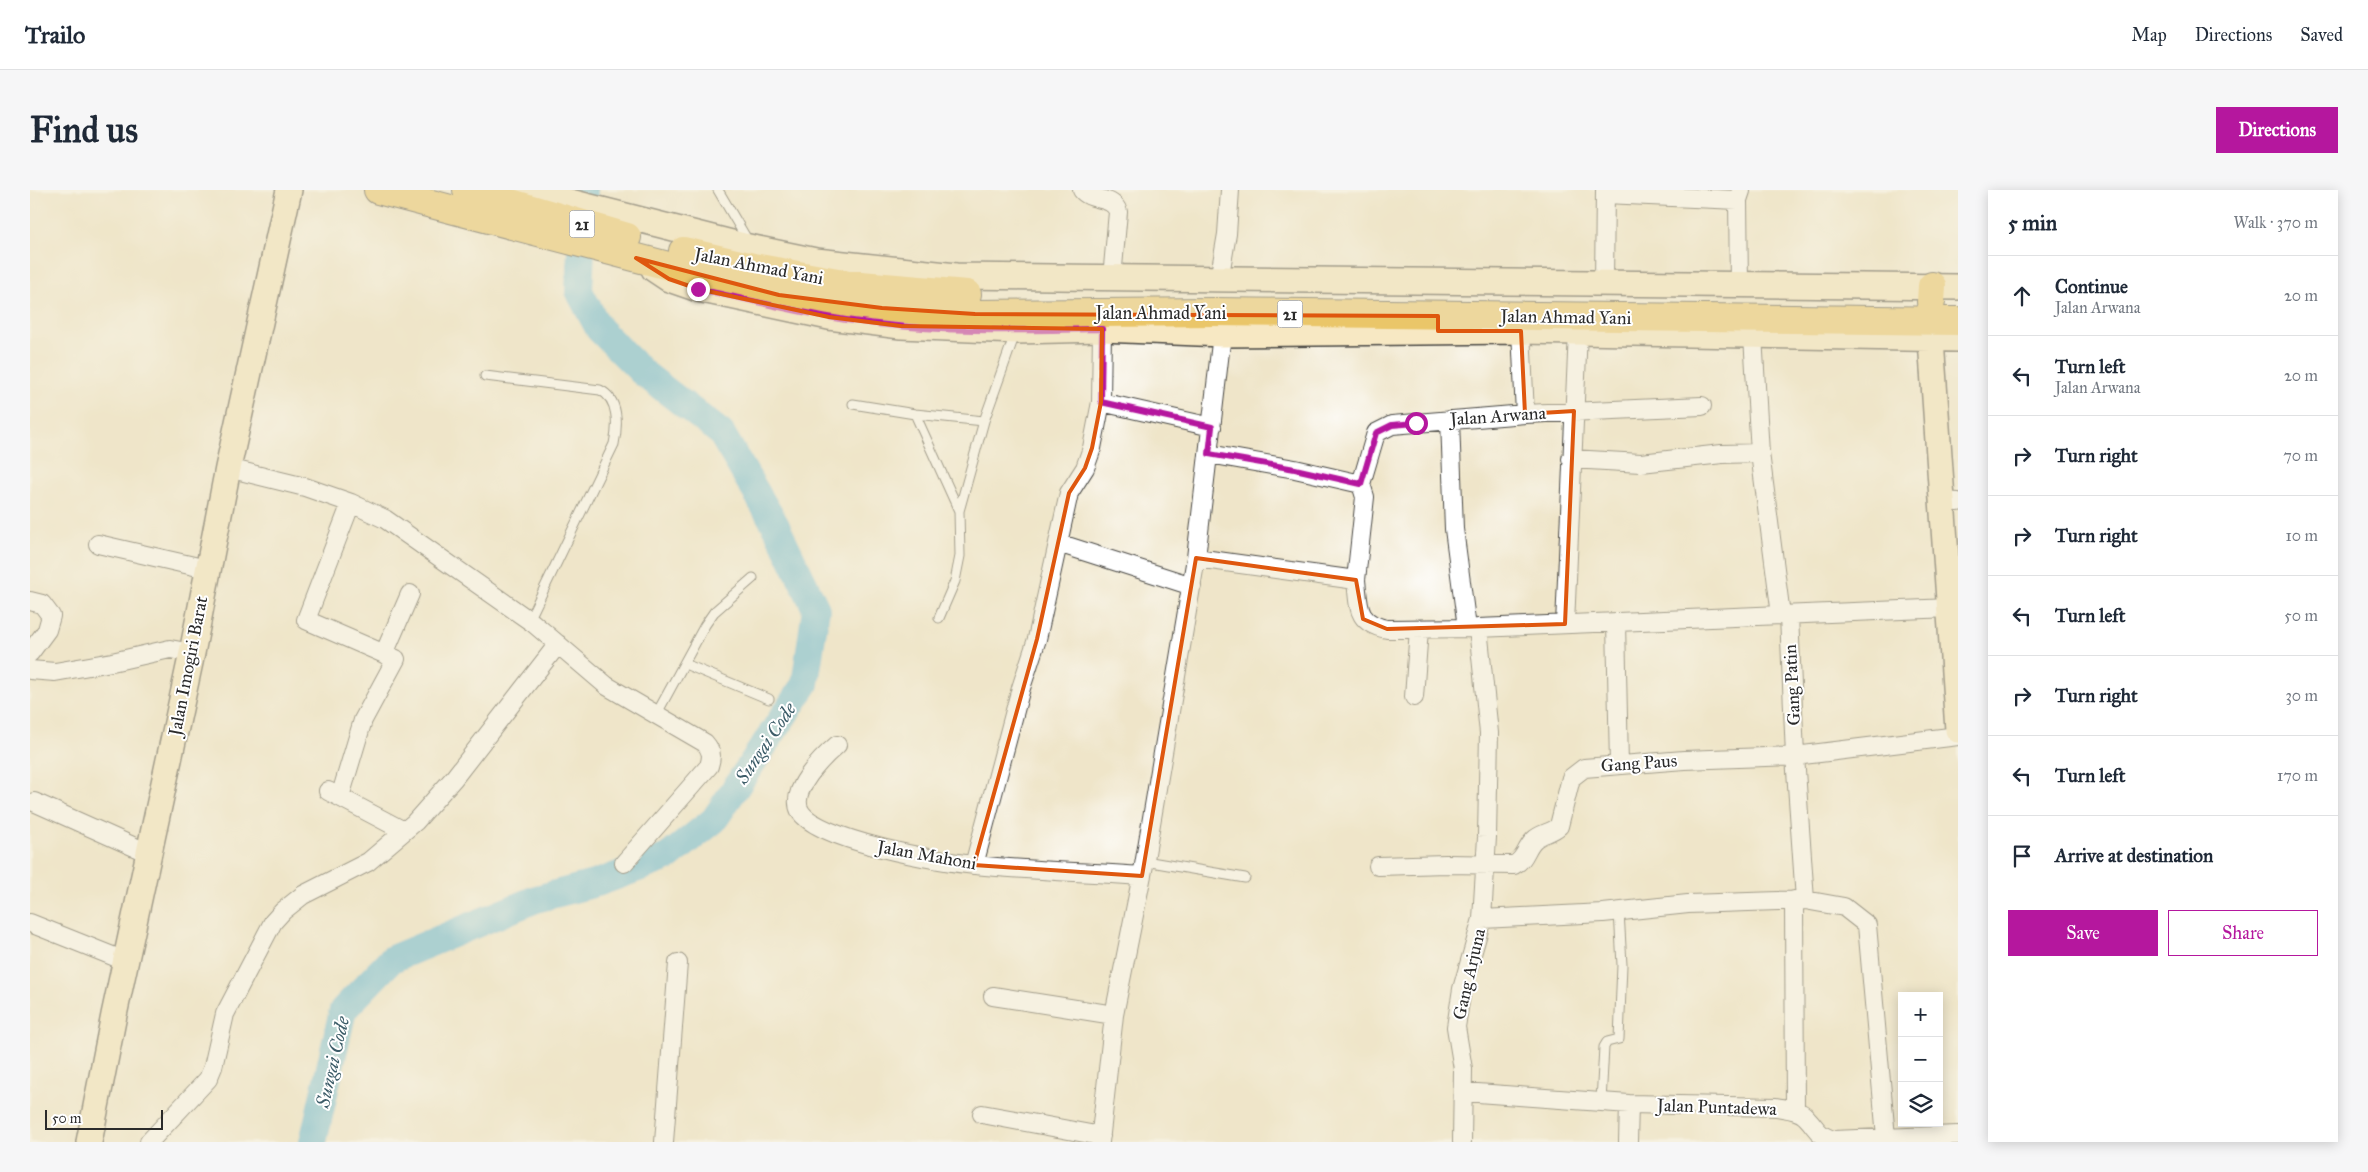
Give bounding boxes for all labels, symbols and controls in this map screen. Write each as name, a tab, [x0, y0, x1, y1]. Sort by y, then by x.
text: Trailo	[25, 20, 85, 50]
text: Map	[2131, 24, 2167, 46]
text: Directions	[2195, 24, 2272, 46]
text: Saved	[2300, 24, 2343, 46]
button: Directions	[2216, 107, 2338, 153]
text: Find us	[30, 109, 138, 152]
road number: 21	[570, 210, 594, 238]
text: 5 min	[2008, 210, 2057, 236]
text: Walk · 370 m	[2234, 213, 2318, 232]
street label: Jalan Ahmad Yani	[691, 242, 825, 290]
text: Continue	[2055, 275, 2128, 298]
route end	[687, 278, 710, 301]
icon: ahead	[2008, 282, 2036, 310]
text: 20 m	[2284, 286, 2318, 305]
text: Jalan Arwana	[2055, 298, 2141, 317]
road number: 21	[1278, 300, 1302, 328]
street label: Jalan Ahmad Yani	[1094, 302, 1226, 325]
street label: Jalan Ahmad Yani	[1498, 305, 1632, 330]
text: Turn left	[2055, 355, 2125, 378]
icon: left	[2008, 362, 2036, 390]
text: 20 m	[2284, 366, 2318, 385]
text: Jalan Arwana	[2055, 378, 2141, 397]
street label: Jalan Arwana	[1447, 402, 1547, 431]
route start	[1405, 412, 1428, 435]
icon: right	[2008, 442, 2036, 470]
text: Turn right	[2055, 444, 2138, 467]
text: 70 m	[2283, 446, 2318, 465]
icon: right	[2008, 522, 2036, 550]
text: Turn right	[2055, 524, 2138, 547]
text: 10 m	[2286, 526, 2318, 545]
street label: Jalan Imogiri Barat	[163, 594, 213, 740]
icon: left	[2008, 602, 2036, 630]
text: Turn left	[2055, 604, 2125, 627]
text: 50 m	[2284, 606, 2318, 625]
street label: Gang Patin	[1779, 643, 1806, 726]
icon: right	[2008, 682, 2036, 710]
text: Turn right	[2055, 684, 2138, 707]
text: 30 m	[2285, 686, 2318, 705]
water label: Sungai Code	[729, 698, 801, 789]
street label: Gang Paus	[1600, 749, 1678, 778]
icon: left	[2008, 762, 2036, 790]
text: Turn left	[2055, 764, 2125, 787]
text: 170 m	[2277, 766, 2318, 785]
street label: Jalan Mahoni	[873, 835, 978, 876]
icon: arrive	[2008, 842, 2036, 870]
text: Arrive at destination	[2055, 844, 2213, 867]
button: Save	[2008, 910, 2158, 956]
button: Share	[2168, 910, 2318, 956]
street label: Gang Arjuna	[1448, 926, 1491, 1022]
map controls	[1898, 992, 1943, 1127]
button: +	[1898, 992, 1943, 1037]
water label: Sungai Code	[311, 1013, 354, 1111]
button: −	[1898, 1037, 1943, 1082]
button: layers	[1898, 1082, 1943, 1127]
street label: Jalan Puntadewa	[1655, 1094, 1778, 1121]
scale bar	[45, 1107, 162, 1130]
text: 50 m	[52, 1110, 81, 1127]

